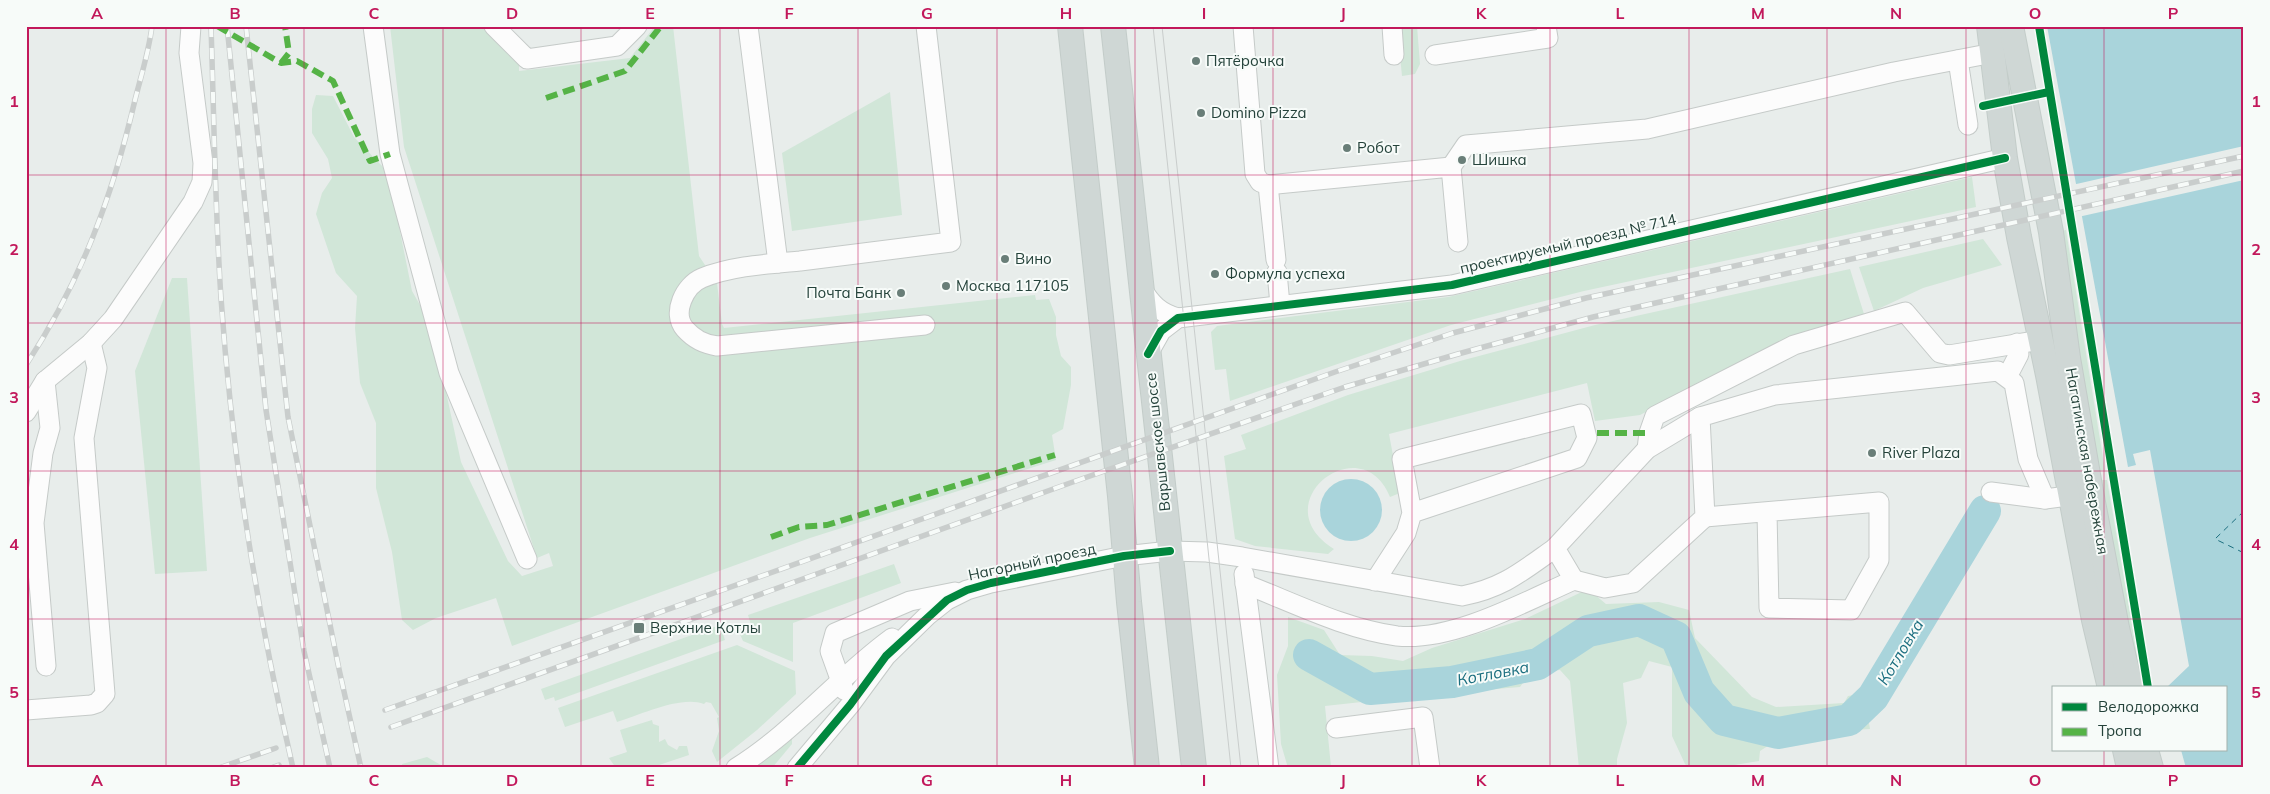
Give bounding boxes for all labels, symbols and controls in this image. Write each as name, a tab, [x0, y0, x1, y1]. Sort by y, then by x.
text: A	[91, 3, 103, 23]
text: B	[229, 3, 241, 23]
text: C	[369, 3, 380, 23]
text: D	[506, 3, 518, 23]
text: E	[645, 3, 655, 23]
text: F	[784, 3, 794, 23]
text: G	[921, 3, 933, 23]
text: H	[1060, 3, 1072, 23]
text: I	[1202, 3, 1206, 23]
text: J	[1340, 3, 1346, 23]
text: K	[1476, 3, 1488, 23]
text: L	[1616, 3, 1625, 23]
text: M	[1751, 3, 1765, 23]
text: N	[1890, 3, 1902, 23]
text: O	[2029, 3, 2041, 23]
text: P	[2168, 3, 2179, 23]
place label: Пятёрочка	[1206, 51, 1284, 70]
marker: Пятёрочка	[1190, 55, 1202, 67]
text: 1	[9, 91, 19, 111]
text: 1	[2251, 91, 2261, 111]
place label: Domino Pizza	[1211, 103, 1307, 122]
marker: Domino Pizza	[1195, 107, 1207, 119]
place label: Робот	[1357, 138, 1400, 157]
marker: Робот	[1341, 142, 1353, 154]
place label: Шишка	[1472, 150, 1527, 169]
marker: Шишка	[1456, 154, 1468, 166]
street label: проектируемый проезд № 714	[1458, 209, 1678, 278]
text: 2	[9, 239, 19, 259]
text: 2	[2251, 239, 2261, 259]
place label: Вино	[1015, 249, 1052, 268]
marker: Вино	[999, 253, 1011, 265]
place label: Формула успеха	[1225, 264, 1345, 283]
marker: Формула успеха	[1209, 268, 1221, 280]
place label: Москва 117105	[956, 276, 1069, 295]
marker: Москва 117105	[940, 280, 952, 292]
place label: Почта Банк	[806, 283, 892, 302]
marker: Почта Банк	[895, 287, 907, 299]
street label: Нагатинская набережная	[2062, 366, 2113, 556]
street label: Варшавское шоссе	[1141, 372, 1174, 512]
text: 3	[9, 387, 19, 407]
text: 3	[2251, 387, 2261, 407]
place label: River Plaza	[1882, 443, 1960, 462]
marker: River Plaza	[1866, 447, 1878, 459]
text: 4	[9, 534, 19, 554]
text: 4	[2251, 534, 2261, 554]
street label: Нагорный проезд	[966, 539, 1098, 584]
water label: Котловка	[1873, 615, 1927, 688]
place label: Верхние Котлы	[650, 618, 761, 637]
marker: Верхние Котлы	[632, 621, 646, 635]
water label: Котловка	[1455, 656, 1531, 690]
text: 5	[9, 682, 19, 702]
text: 5	[2251, 682, 2261, 702]
legend	[2052, 686, 2228, 752]
text: Велодорожка	[2098, 697, 2199, 716]
text: Тропа	[2098, 721, 2142, 740]
text: A	[91, 770, 103, 790]
text: B	[229, 770, 241, 790]
text: C	[369, 770, 380, 790]
text: D	[506, 770, 518, 790]
text: E	[645, 770, 655, 790]
text: F	[784, 770, 794, 790]
text: G	[921, 770, 933, 790]
text: H	[1060, 770, 1072, 790]
text: I	[1202, 770, 1206, 790]
text: J	[1340, 770, 1346, 790]
text: K	[1476, 770, 1488, 790]
text: L	[1616, 770, 1625, 790]
text: M	[1751, 770, 1765, 790]
text: N	[1890, 770, 1902, 790]
text: O	[2029, 770, 2041, 790]
text: P	[2168, 770, 2179, 790]

